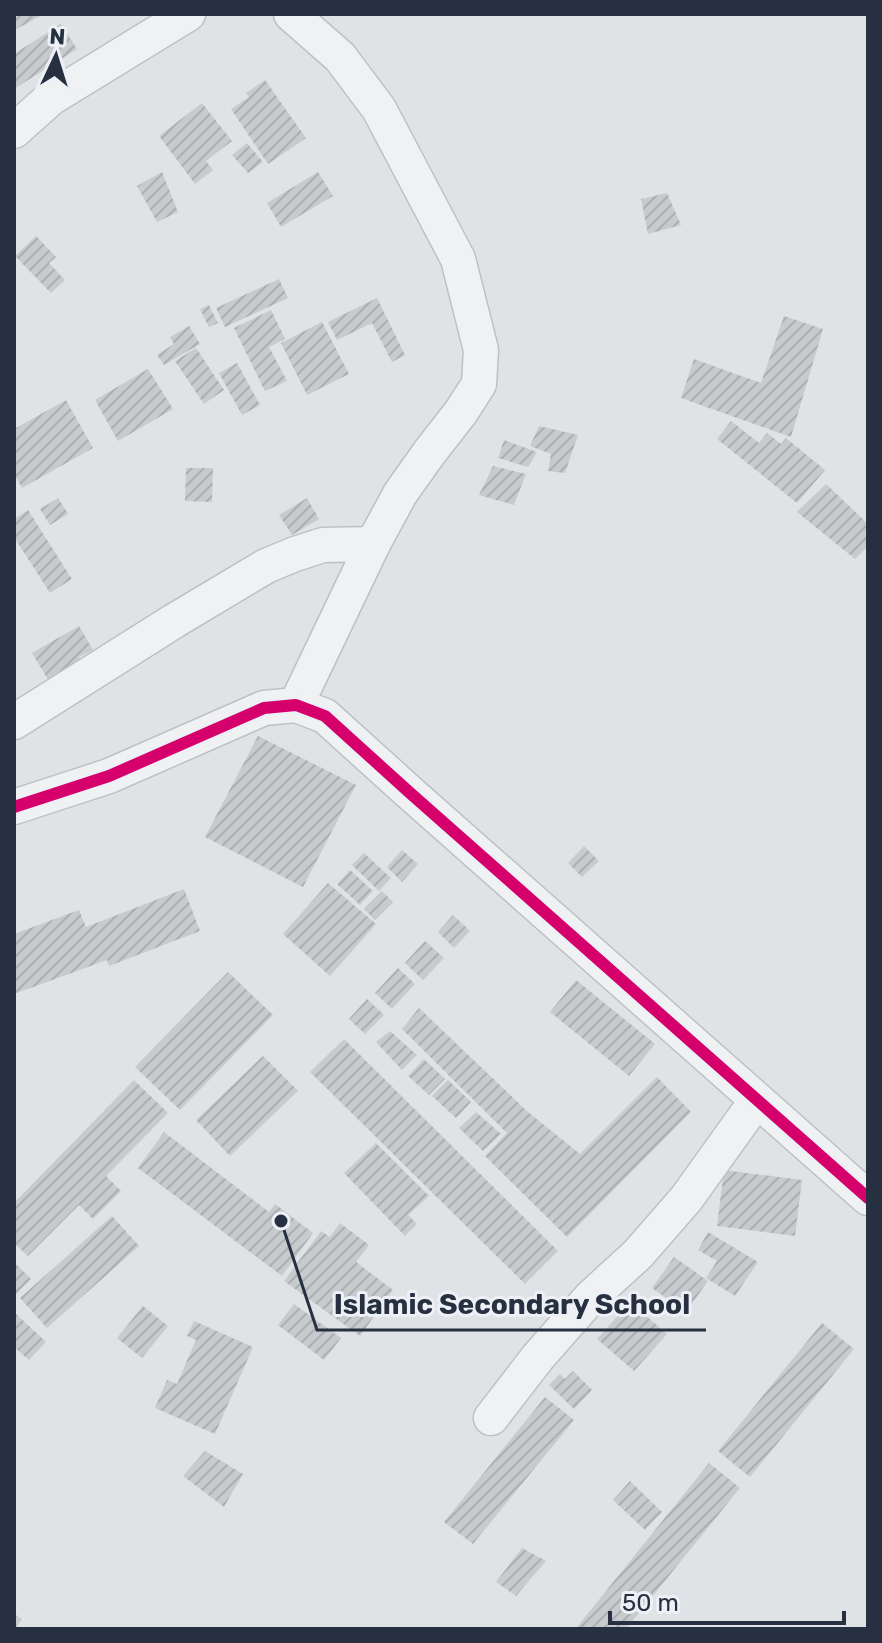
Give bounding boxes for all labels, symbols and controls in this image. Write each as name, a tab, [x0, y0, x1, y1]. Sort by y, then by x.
north arrow	[16, 16, 96, 96]
text: N	[49, 23, 66, 51]
callout: Islamic Secondary School	[317, 1278, 706, 1330]
text: Islamic Secondary School	[334, 1288, 690, 1321]
scale bar	[610, 1575, 844, 1625]
text: 50 m	[622, 1589, 679, 1617]

